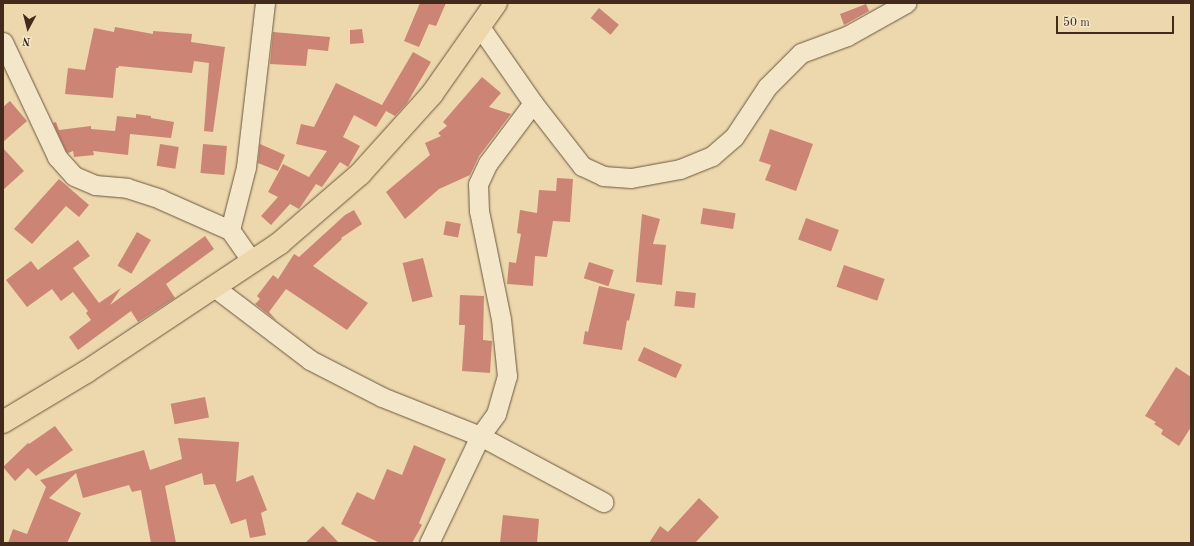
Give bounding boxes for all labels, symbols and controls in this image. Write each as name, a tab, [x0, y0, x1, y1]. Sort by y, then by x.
north arrow	[8, 8, 48, 48]
scale bar	[1058, 8, 1176, 34]
text: 50 m	[1063, 17, 1090, 29]
text: N	[22, 34, 31, 46]

